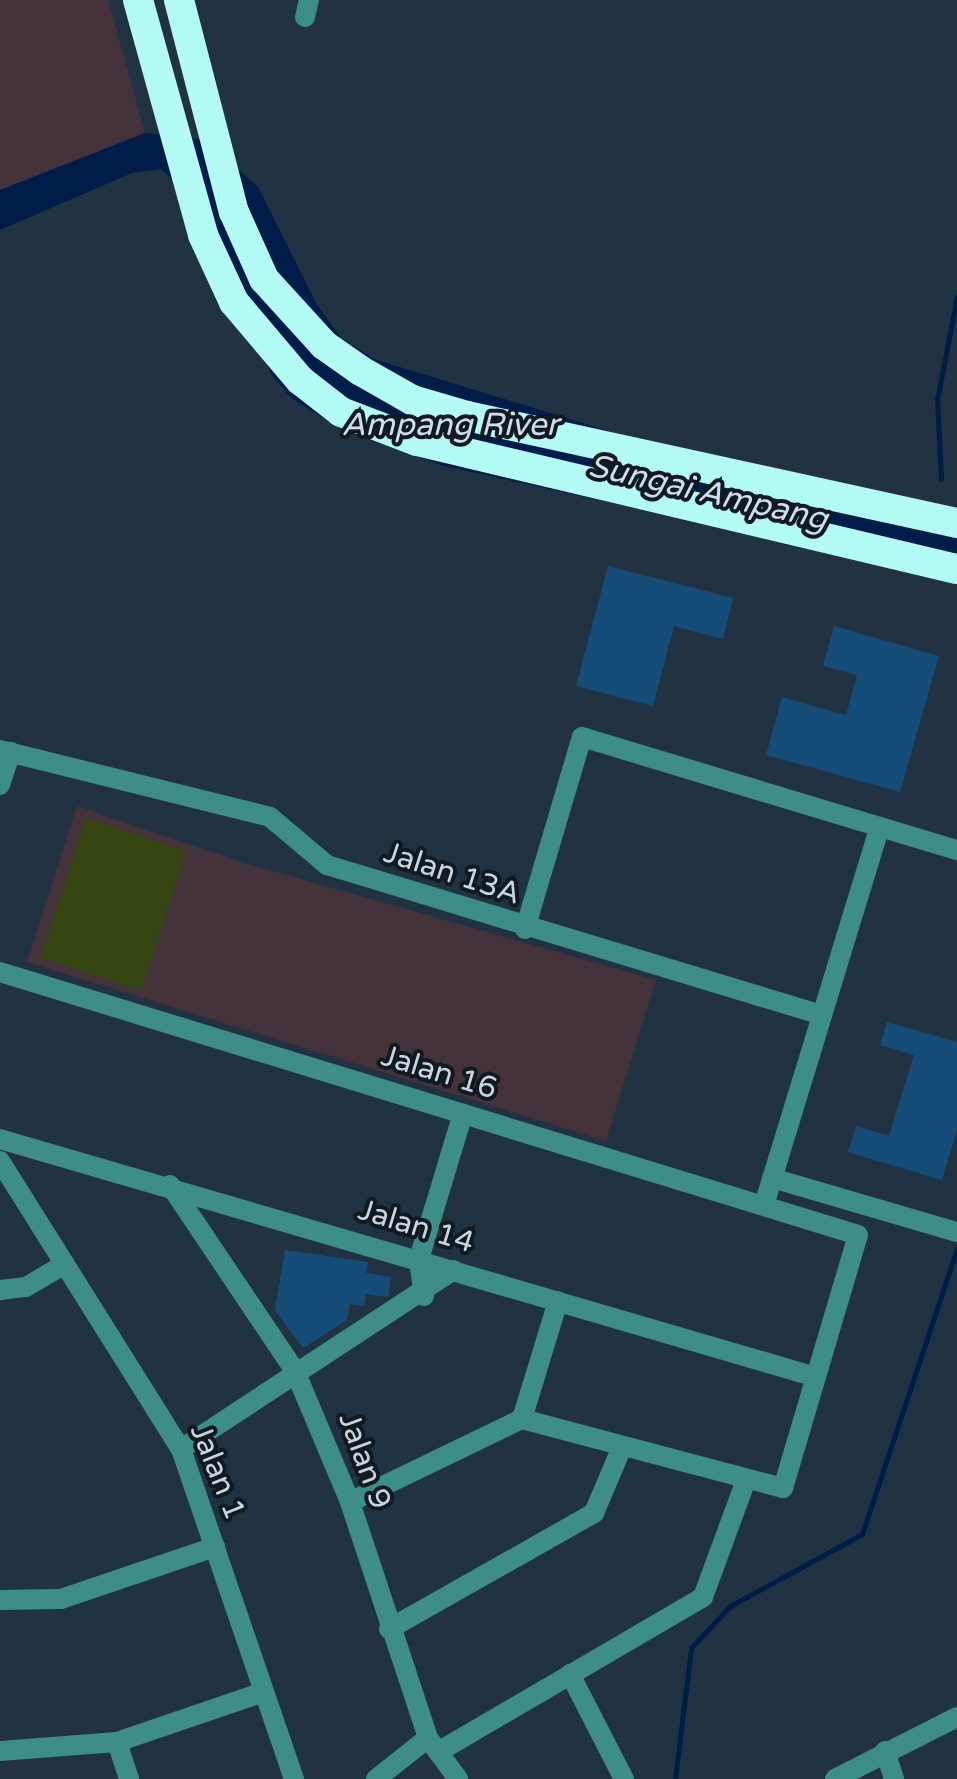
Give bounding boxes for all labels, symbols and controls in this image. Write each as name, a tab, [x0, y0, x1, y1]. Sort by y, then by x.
water label: Ampang River	[341, 406, 559, 444]
water label: Sungai Ampang	[585, 447, 831, 539]
street label: Jalan 13A	[379, 835, 525, 913]
street label: Jalan 16	[377, 1038, 501, 1108]
street label: Jalan 14	[354, 1192, 478, 1262]
street label: Jalan 9	[330, 1408, 398, 1514]
street label: Jalan 1	[182, 1419, 252, 1525]

